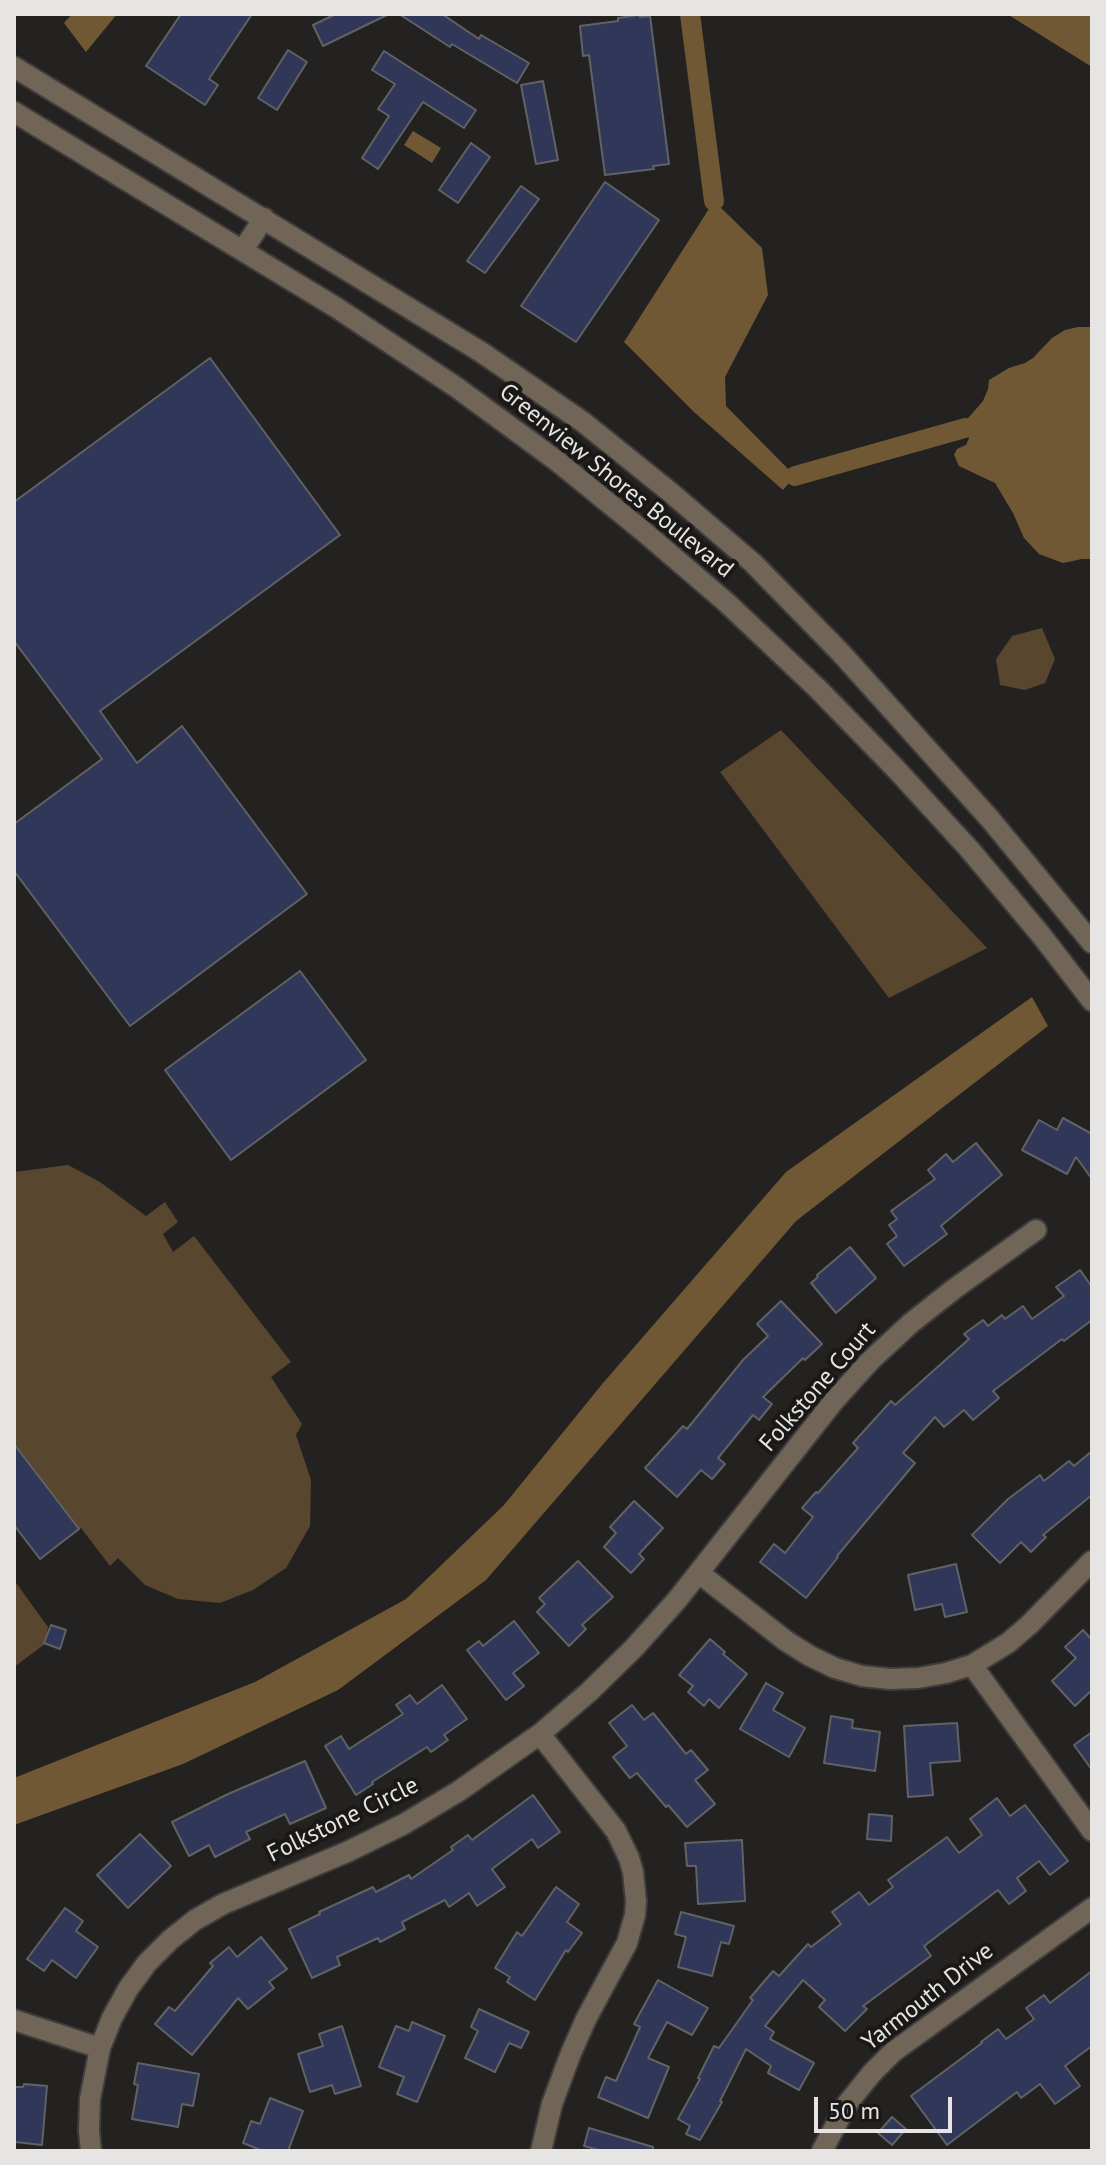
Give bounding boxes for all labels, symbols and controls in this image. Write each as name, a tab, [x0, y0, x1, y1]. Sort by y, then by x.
street label: Greenview Shores Boulevard	[493, 378, 739, 584]
street label: Folkstone Court	[754, 1316, 882, 1458]
street label: Folkstone Circle	[263, 1771, 423, 1869]
street label: Yarmouth Drive	[857, 1937, 999, 2057]
scale bar	[818, 2081, 956, 2131]
text: 50 m	[828, 2095, 880, 2126]

